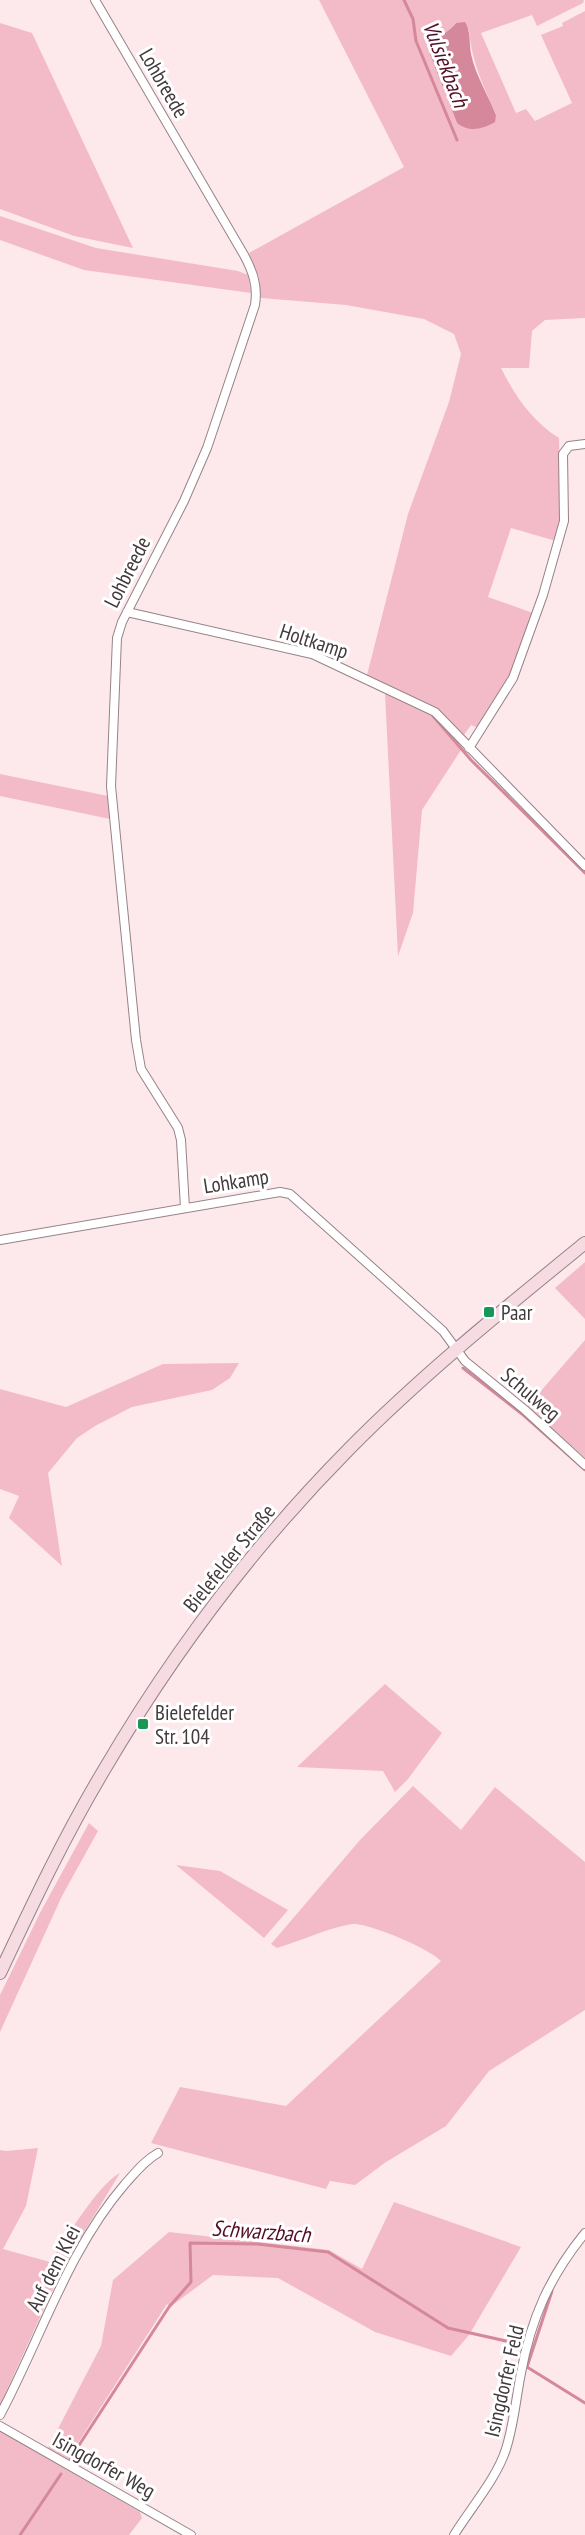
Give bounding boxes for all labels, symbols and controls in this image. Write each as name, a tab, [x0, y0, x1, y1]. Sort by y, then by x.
water label: Vulsiekbach	[417, 17, 476, 112]
street label: Lohbreede	[133, 43, 195, 123]
street label: Lohbreede	[98, 532, 156, 612]
street label: Holtkamp	[276, 617, 352, 665]
street label: Lohkamp	[202, 1163, 270, 1199]
place label: Paar	[501, 1299, 533, 1326]
marker: Paar	[482, 1305, 496, 1319]
street label: Schulweg	[496, 1361, 566, 1427]
street label: Bielefelder Straße	[177, 1498, 281, 1618]
place label: Bielefelder Str. 104	[155, 1699, 234, 1750]
marker: Bielefelder Str. 104	[136, 1717, 150, 1731]
water label: Schwarzbach	[211, 2214, 312, 2248]
street label: Auf dem Klei	[20, 2220, 86, 2316]
street label: Isingdorfer Feld	[478, 2322, 530, 2440]
street label: Isingdorfer Weg	[48, 2426, 160, 2504]

